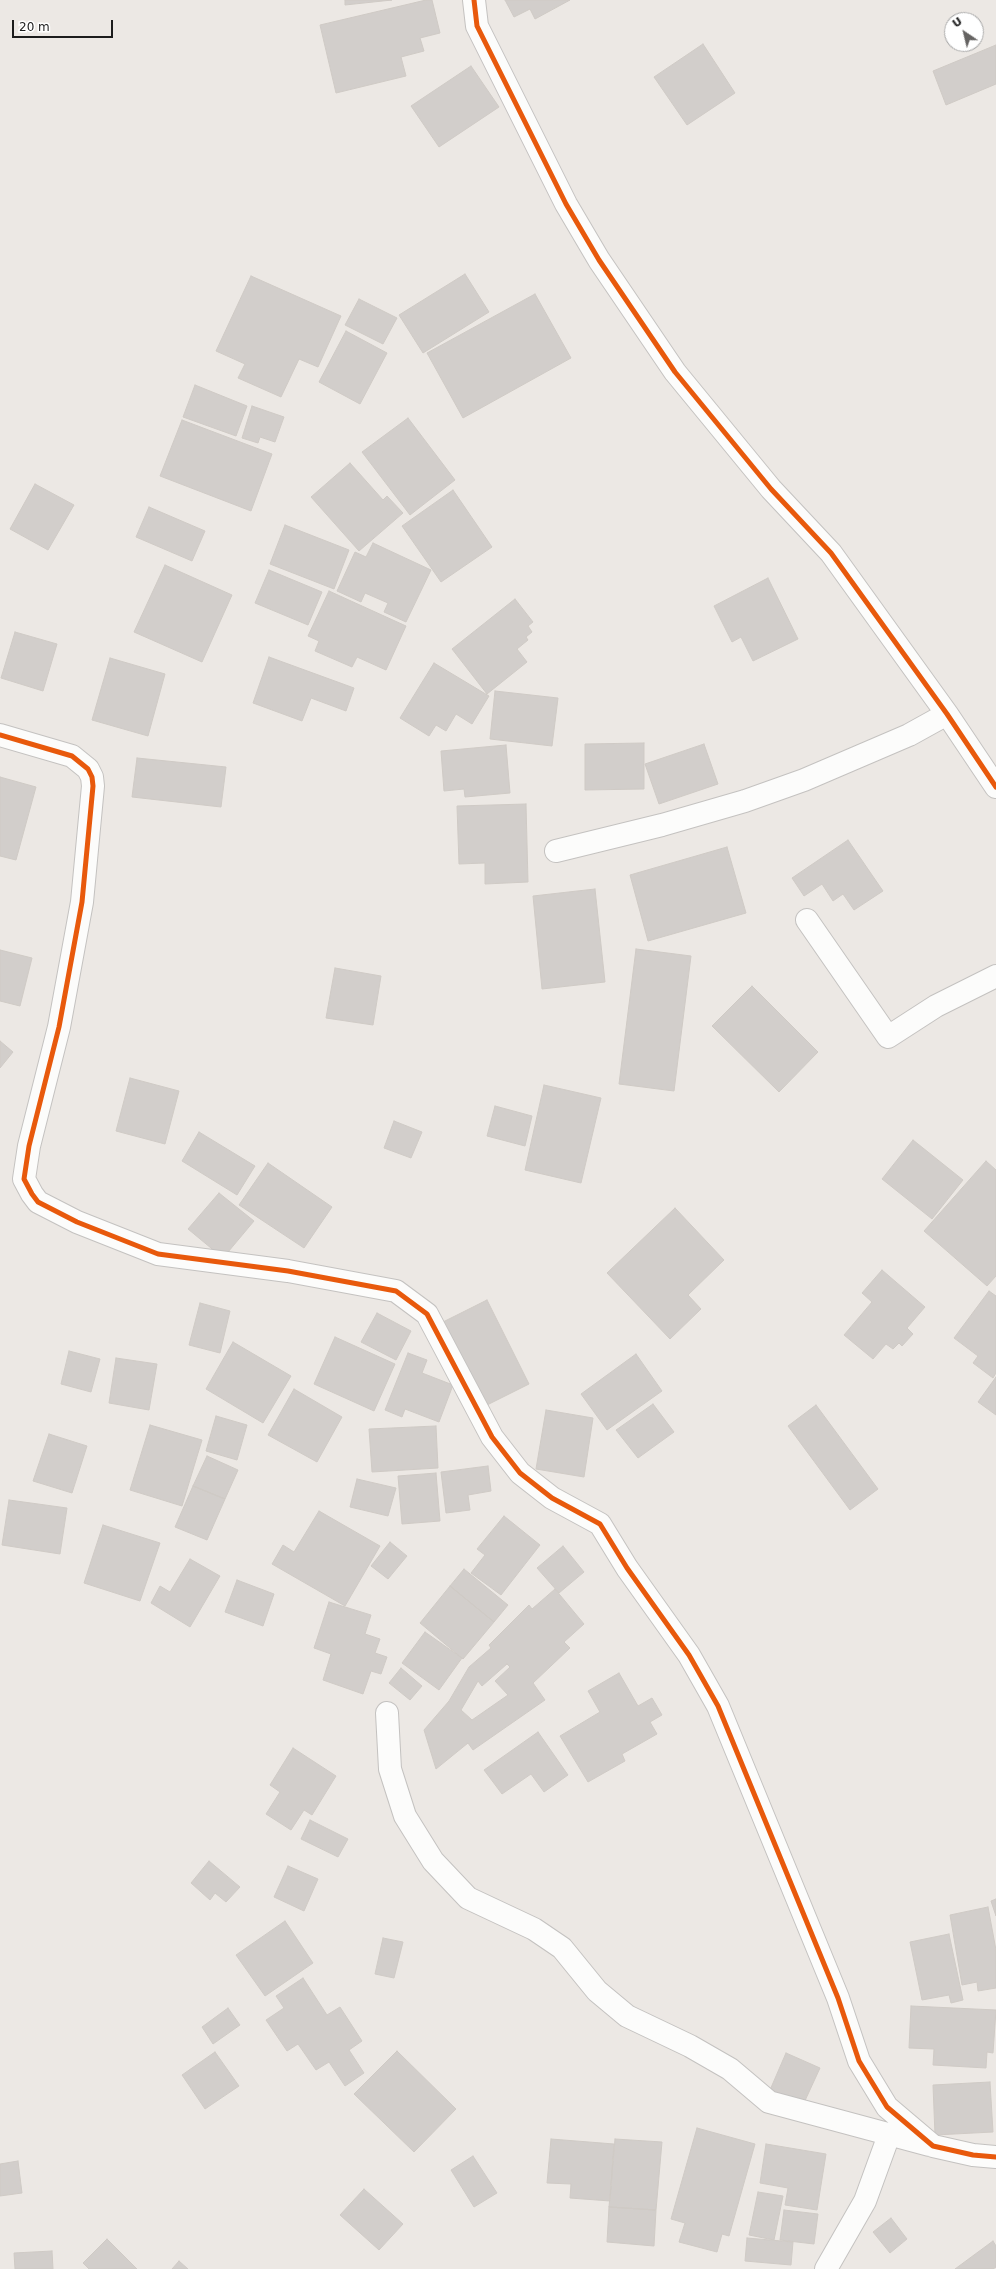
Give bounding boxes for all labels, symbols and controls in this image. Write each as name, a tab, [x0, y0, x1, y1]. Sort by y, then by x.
scale bar	[14, 12, 115, 38]
north arrow	[944, 12, 984, 52]
text: U	[950, 15, 965, 30]
text: 20 m	[19, 20, 50, 34]

